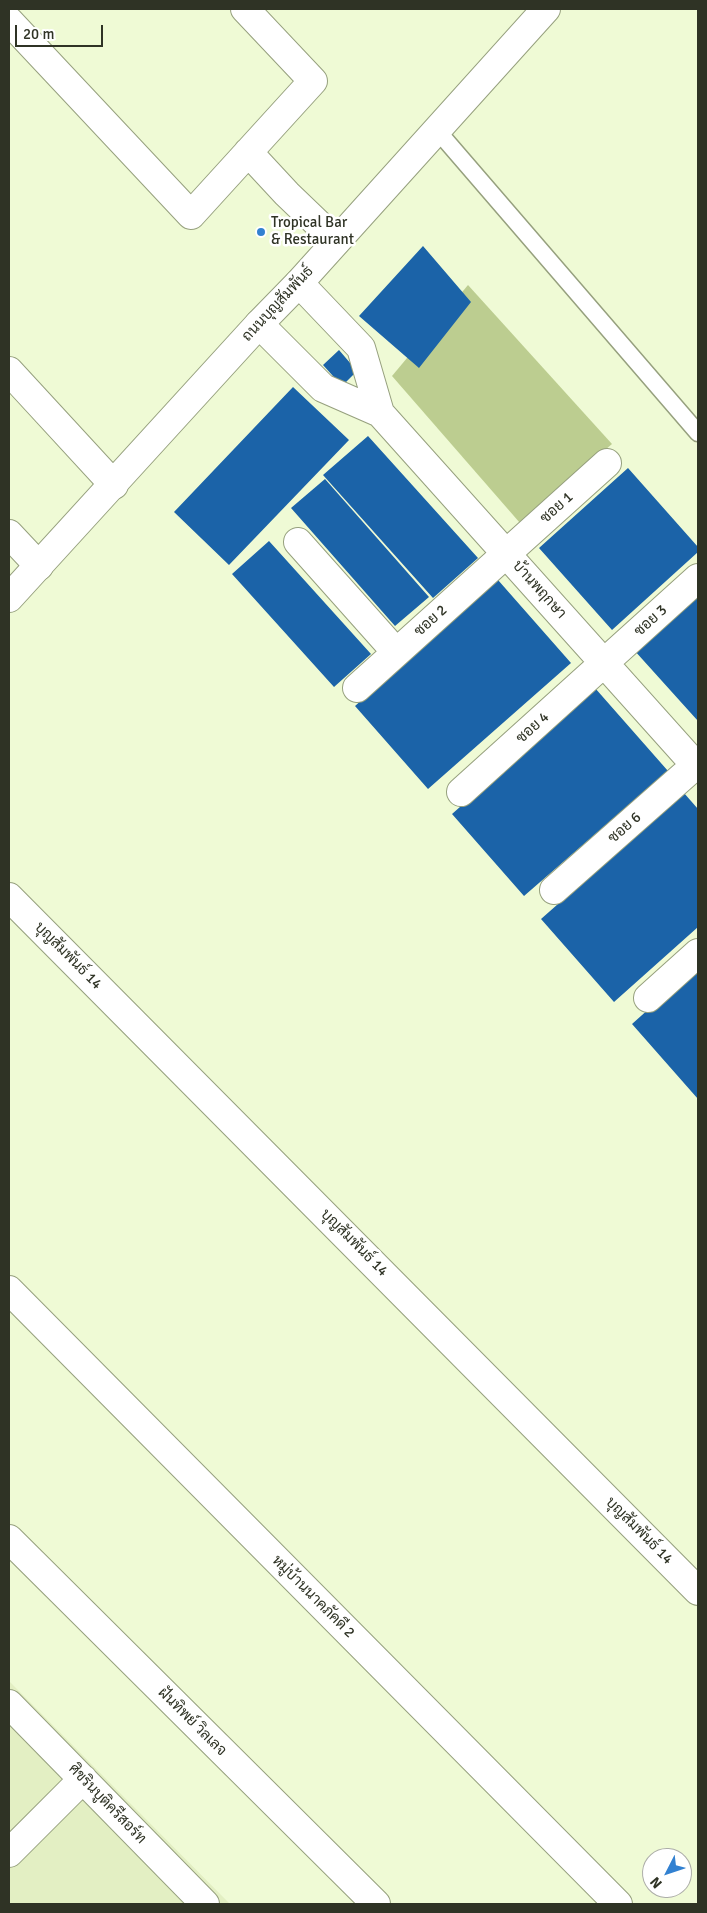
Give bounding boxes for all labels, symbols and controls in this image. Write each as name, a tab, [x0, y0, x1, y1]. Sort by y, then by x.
scale bar	[18, 15, 105, 47]
text: 20 m	[23, 25, 54, 43]
place label: Tropical Bar & Restaurant	[271, 214, 354, 249]
marker: Tropical Bar & Restaurant	[255, 226, 267, 238]
street label: ถนนบุญสัมพันธ์	[239, 263, 317, 345]
street label: ซอย 1	[537, 489, 577, 527]
street label: บ้านพฤกษา	[508, 557, 570, 623]
street label: ซอย 2	[411, 602, 451, 640]
street label: ซอย 3	[631, 602, 671, 640]
street label: ซอย 4	[513, 709, 553, 747]
street label: ซอย 6	[605, 809, 645, 847]
street label: บุญสัมพันธ์ 14	[31, 919, 105, 993]
street label: บุญสัมพันธ์ 14	[317, 1206, 391, 1280]
street label: บุญสัมพันธ์ 14	[602, 1494, 676, 1568]
street label: หมู่บ้านนาคภัคดี 2	[268, 1552, 358, 1642]
street label: ฝันทิพย์ วิลเลจ	[154, 1684, 230, 1760]
street label: ศิขรินบูติครีสอร์ท	[64, 1760, 150, 1848]
north arrow	[642, 1848, 692, 1898]
text: N	[646, 1873, 666, 1892]

